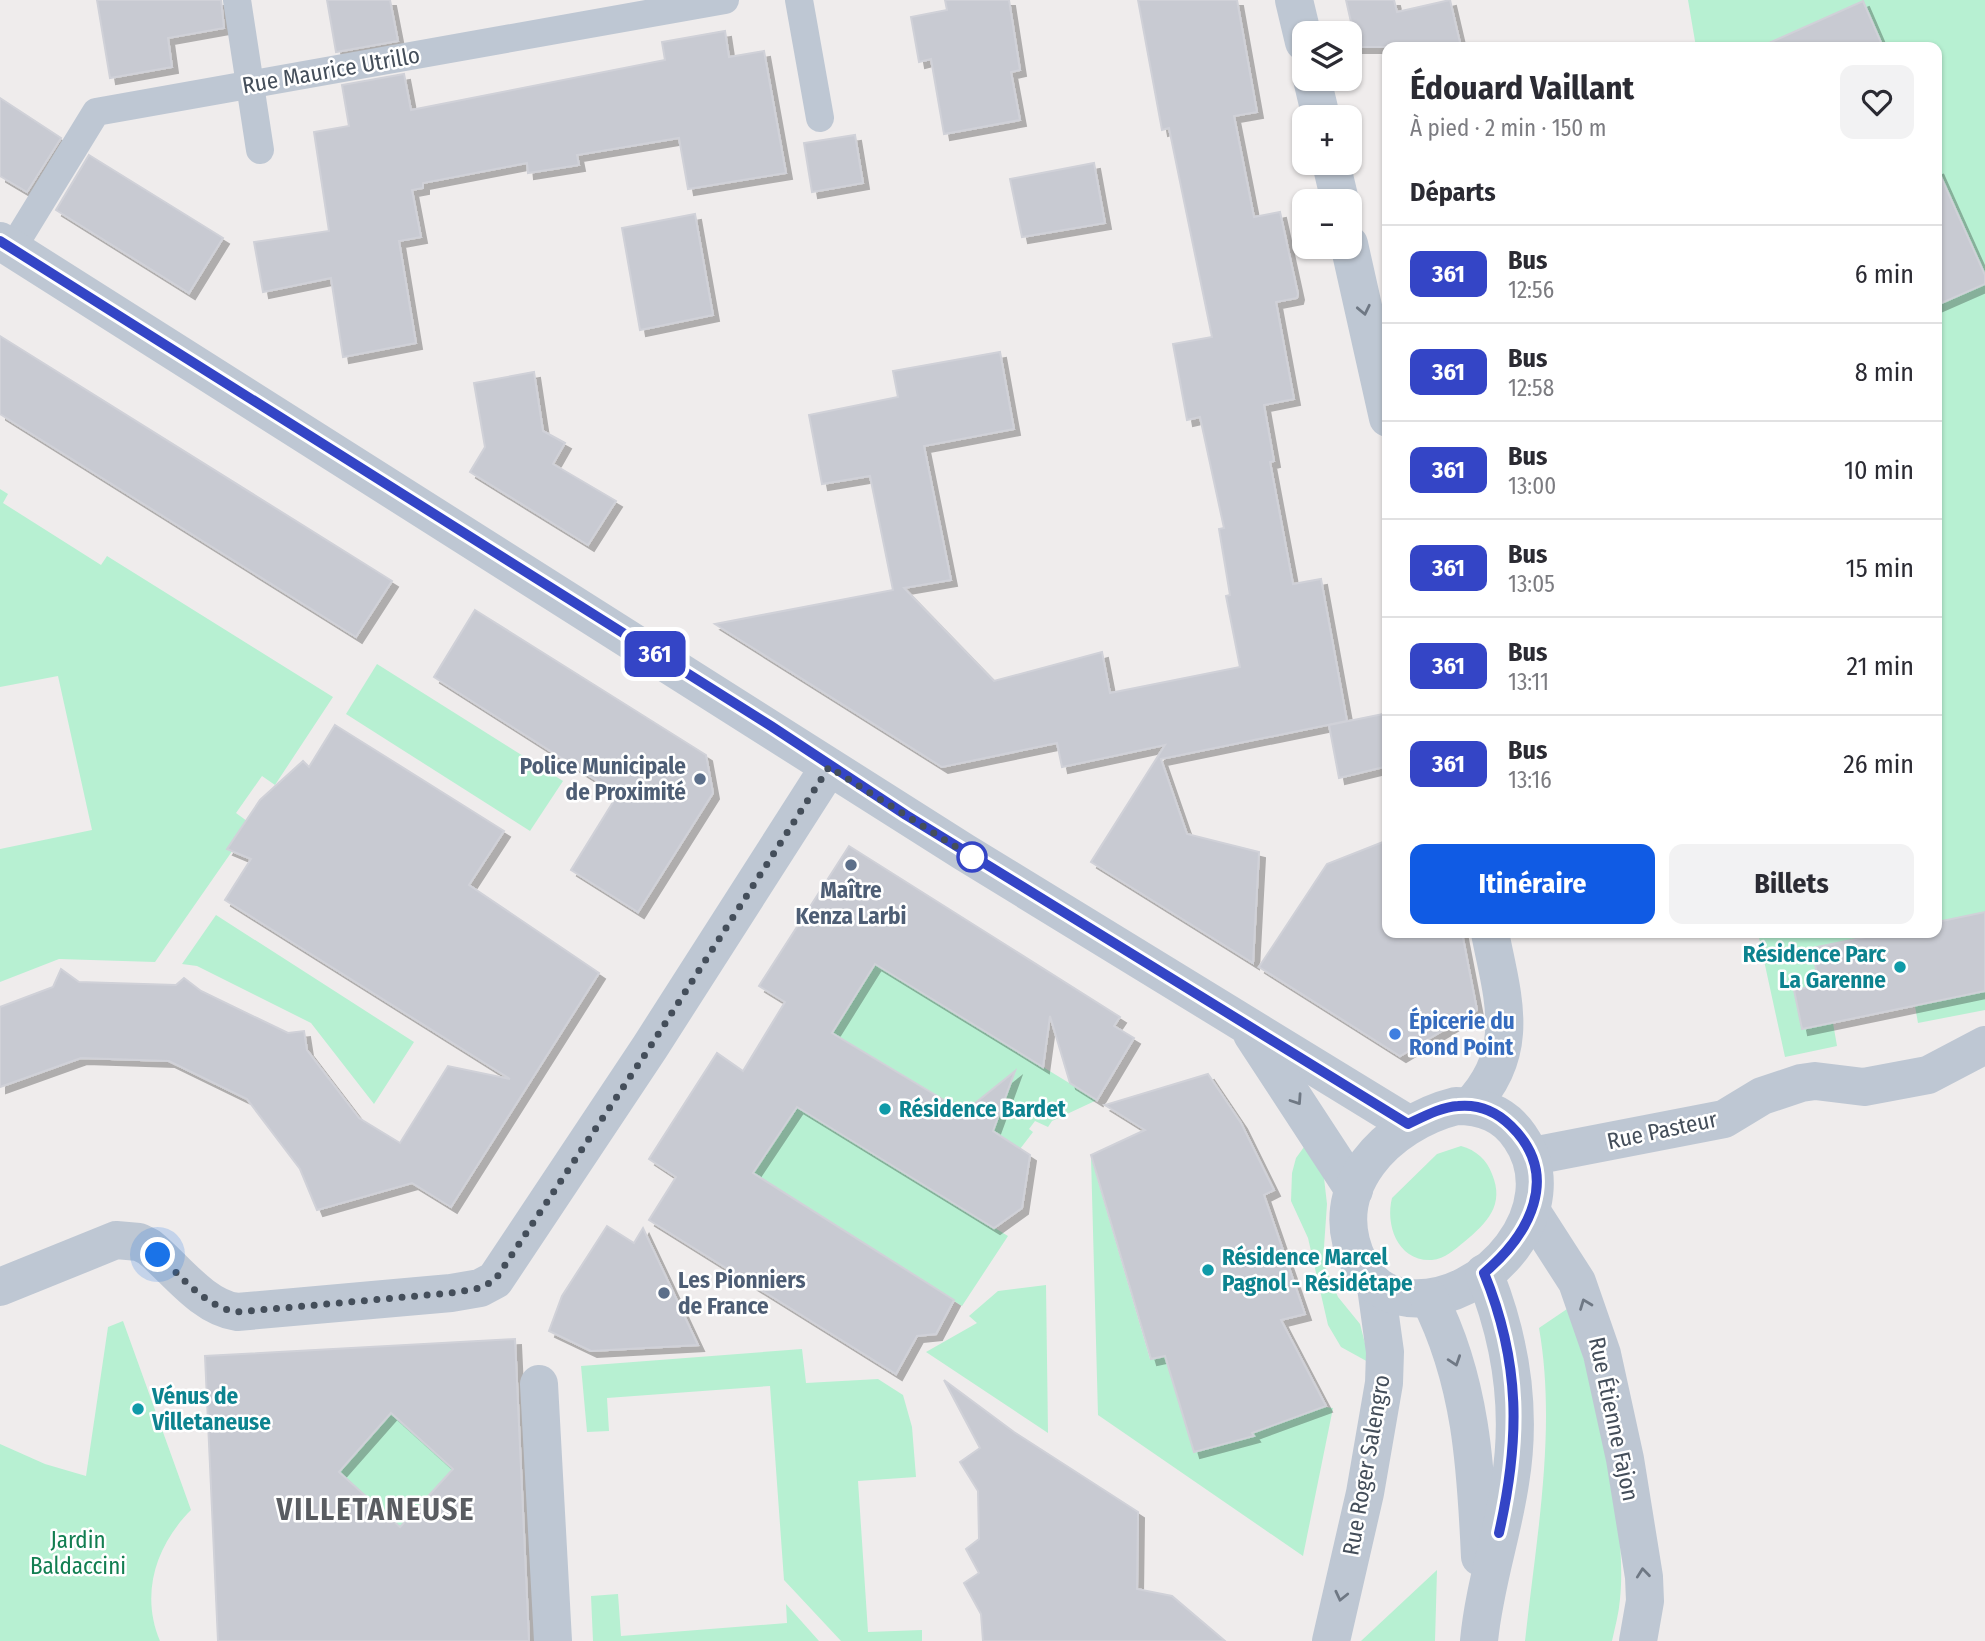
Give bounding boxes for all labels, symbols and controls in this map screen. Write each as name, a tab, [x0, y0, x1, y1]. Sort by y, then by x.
map controls	[1292, 21, 1362, 259]
button: layers	[1292, 21, 1362, 91]
street label: Rue Maurice Utrillo	[240, 41, 422, 99]
button: heart	[1840, 65, 1914, 139]
text: Édouard Vaillant	[1410, 68, 1634, 108]
button: +	[1292, 105, 1362, 175]
text: À pied · 2 min · 150 m	[1410, 114, 1606, 142]
text: Départs	[1410, 177, 1496, 208]
button: −	[1292, 189, 1362, 259]
text: Bus	[1508, 245, 1547, 276]
text: 6 min	[1855, 259, 1914, 290]
text: 361	[1432, 260, 1465, 288]
text: 12:56	[1508, 276, 1554, 304]
one-way arrow	[1356, 304, 1370, 316]
text: Bus	[1508, 343, 1547, 374]
text: 8 min	[1855, 357, 1914, 388]
text: 361	[1432, 358, 1465, 386]
text: 12:58	[1508, 374, 1554, 402]
text: Bus	[1508, 441, 1547, 472]
text: 10 min	[1844, 455, 1914, 486]
text: 361	[1432, 456, 1465, 484]
text: 13:00	[1508, 472, 1556, 500]
text: Bus	[1508, 539, 1547, 570]
text: 15 min	[1846, 553, 1914, 584]
text: 361	[1432, 554, 1465, 582]
text: 13:05	[1508, 570, 1555, 598]
line badge: 361	[615, 631, 695, 677]
text: Bus	[1508, 637, 1547, 668]
text: 361	[639, 640, 671, 668]
text: 21 min	[1847, 651, 1914, 682]
text: 361	[1432, 652, 1465, 680]
text: 13:11	[1508, 668, 1549, 696]
text: Bus	[1508, 735, 1547, 766]
text: 26 min	[1843, 749, 1914, 780]
text: 361	[1432, 750, 1465, 778]
place label: Police Municipale de Proximité	[520, 752, 686, 806]
text: 13:16	[1508, 766, 1552, 794]
marker: Police Municipale de Proximité	[692, 771, 708, 787]
unlabelled marker	[957, 842, 987, 872]
button: Itinéraire	[1410, 844, 1655, 924]
button: Billets	[1669, 844, 1914, 924]
marker: Maître Kenza Larbi	[843, 857, 859, 873]
place label: Maître Kenza Larbi	[795, 876, 907, 930]
place label: Résidence Parc La Garenne	[1743, 940, 1886, 994]
marker: Résidence Parc La Garenne	[1892, 959, 1908, 975]
place label: Épicerie du Rond Point	[1409, 1006, 1515, 1061]
marker: Épicerie du Rond Point	[1387, 1026, 1403, 1042]
one-way arrow	[1289, 1092, 1301, 1105]
place label: Résidence Bardet	[899, 1095, 1067, 1123]
marker: Résidence Bardet	[877, 1101, 893, 1117]
street label: Rue Pasteur	[1604, 1105, 1720, 1155]
your location	[140, 1237, 175, 1272]
place label: Résidence Marcel Pagnol - Résidétape	[1222, 1243, 1413, 1297]
marker: Résidence Marcel Pagnol - Résidétape	[1200, 1262, 1216, 1278]
place label: Les Pionniers de France	[678, 1266, 806, 1320]
marker: Les Pionniers de France	[656, 1285, 672, 1301]
one-way arrow	[1579, 1298, 1593, 1310]
street label: Rue Étienne Fajon	[1583, 1334, 1646, 1504]
one-way arrow	[1447, 1354, 1462, 1366]
street label: Rue Roger Salengro	[1336, 1372, 1396, 1558]
place label: Vénus de Villetaneuse	[151, 1382, 271, 1436]
marker: Vénus de Villetaneuse	[130, 1401, 146, 1417]
district label: VILLETANEUSE	[276, 1492, 475, 1528]
park label: Jardin Baldaccini	[30, 1526, 126, 1580]
one-way arrow	[1636, 1568, 1651, 1579]
one-way arrow	[1335, 1590, 1350, 1602]

